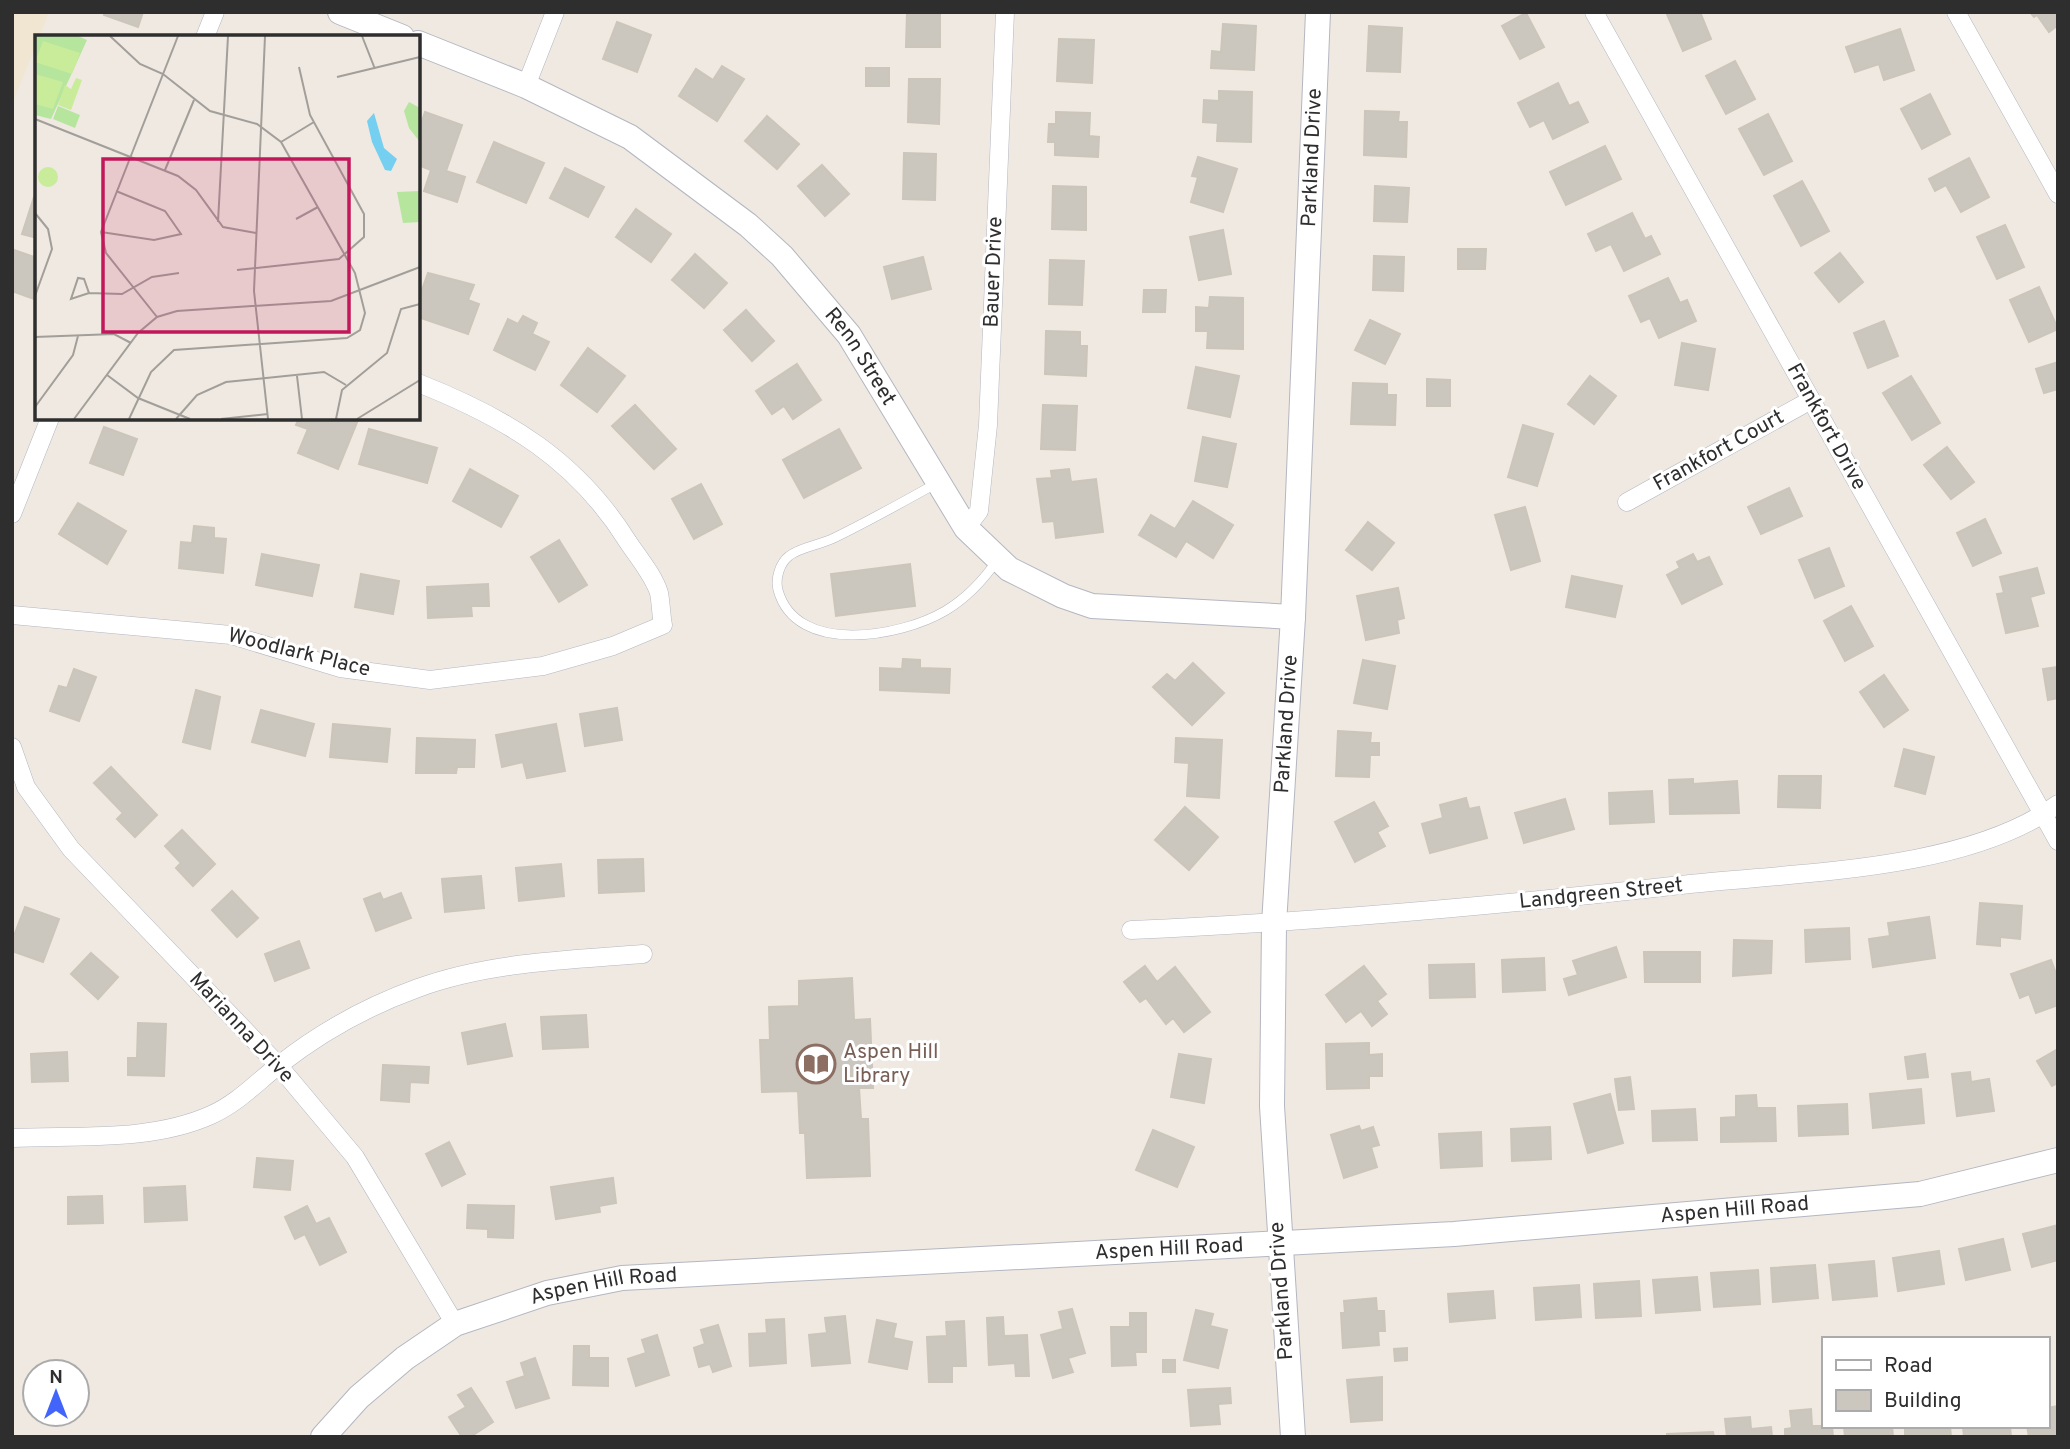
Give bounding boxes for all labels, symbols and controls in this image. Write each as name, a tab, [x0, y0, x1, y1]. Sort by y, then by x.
inset map	[35, 35, 420, 420]
street label: Parkland Drive	[1296, 88, 1328, 228]
street label: Bauer Drive	[979, 216, 1009, 328]
street label: Renn Street	[818, 302, 902, 410]
street label: Frankfort Drive	[1780, 359, 1872, 495]
street label: Frankfort Court	[1649, 404, 1789, 498]
street label: Woodlark Place	[225, 622, 373, 684]
street label: Parkland Drive	[1269, 654, 1304, 794]
street label: Landgreen Street	[1518, 872, 1684, 916]
street label: Marianna Drive	[183, 967, 299, 1089]
place label: Aspen Hill Library	[843, 1039, 939, 1090]
library icon: Aspen Hill Library	[795, 1043, 837, 1085]
street label: Aspen Hill Road	[1659, 1190, 1810, 1230]
street label: Parkland Drive	[1264, 1221, 1300, 1361]
street label: Aspen Hill Road	[1094, 1232, 1244, 1266]
street label: Aspen Hill Road	[526, 1262, 678, 1311]
legend	[1822, 1337, 2049, 1428]
text: Road	[1884, 1353, 1933, 1380]
north arrow	[21, 1358, 91, 1428]
text: N	[49, 1366, 63, 1390]
text: Building	[1884, 1388, 1962, 1415]

